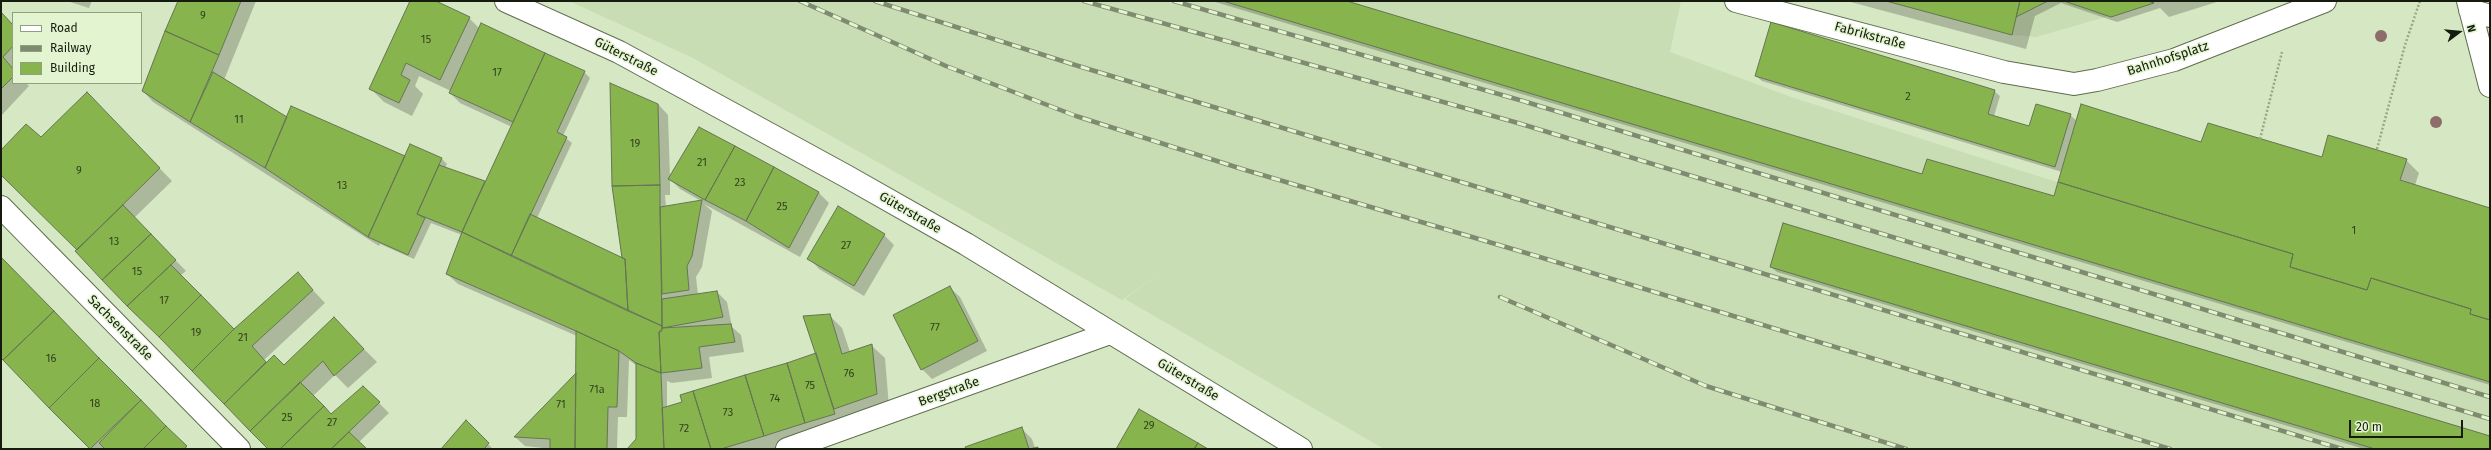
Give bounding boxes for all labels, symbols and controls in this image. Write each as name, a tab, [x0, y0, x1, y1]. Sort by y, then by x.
house number: 9	[200, 9, 206, 23]
legend	[12, 12, 142, 84]
north arrow	[2439, 12, 2479, 52]
street label: Fabrikstraße	[1833, 19, 1907, 53]
text: Road	[50, 21, 78, 35]
text: N	[2464, 23, 2478, 34]
house number: 15	[421, 33, 431, 47]
street label: Güterstraße	[592, 34, 660, 80]
street label: Bahnhofsplatz	[2125, 38, 2211, 80]
text: Railway	[50, 41, 91, 55]
text: Building	[50, 61, 95, 75]
house number: 17	[492, 66, 502, 80]
house number: 2	[1905, 90, 1911, 104]
house number: 11	[234, 113, 244, 127]
house number: 19	[630, 137, 640, 151]
house number: 21	[697, 156, 707, 170]
house number: 9	[76, 164, 82, 178]
house number: 23	[735, 176, 745, 190]
house number: 13	[337, 179, 347, 193]
street label: Güterstraße	[876, 189, 944, 237]
house number: 25	[777, 200, 787, 214]
house number: 1	[2352, 224, 2356, 238]
house number: 13	[109, 235, 119, 249]
house number: 27	[841, 239, 851, 253]
house number: 15	[132, 265, 142, 279]
street label: Sachsenstraße	[84, 292, 156, 364]
house number: 17	[159, 294, 169, 308]
house number: 77	[930, 321, 940, 335]
house number: 19	[191, 326, 201, 340]
house number: 21	[238, 331, 248, 345]
house number: 16	[46, 352, 56, 366]
street label: Güterstraße	[1154, 355, 1222, 405]
house number: 76	[844, 367, 854, 381]
street label: Bergstraße	[916, 374, 982, 410]
house number: 75	[805, 379, 815, 393]
house number: 71a	[589, 383, 605, 397]
house number: 74	[770, 392, 780, 406]
house number: 18	[90, 397, 100, 411]
house number: 71	[556, 398, 566, 412]
house number: 73	[723, 406, 733, 420]
house number: 25	[282, 411, 292, 425]
scale bar	[2351, 412, 2465, 438]
house number: 27	[327, 416, 337, 430]
house number: 29	[1143, 419, 1155, 433]
text: 20 m	[2356, 420, 2382, 434]
house number: 72	[679, 422, 689, 436]

